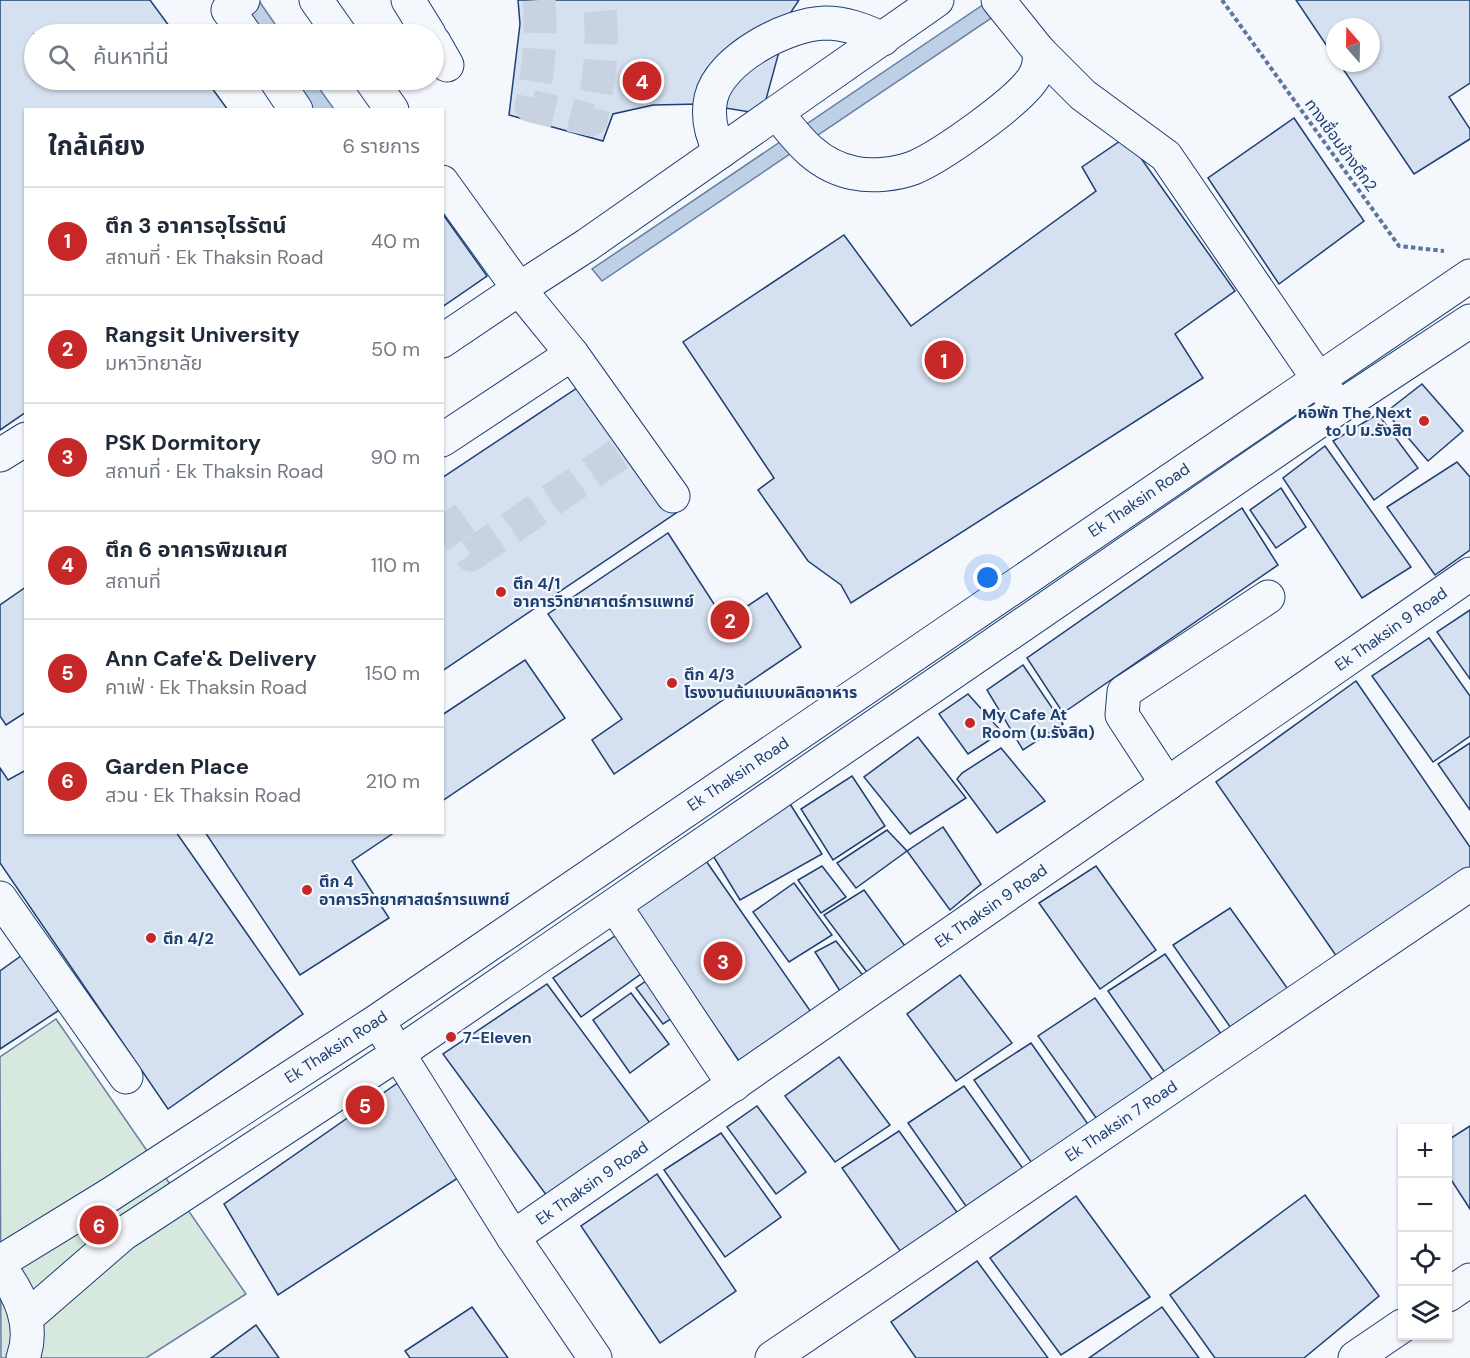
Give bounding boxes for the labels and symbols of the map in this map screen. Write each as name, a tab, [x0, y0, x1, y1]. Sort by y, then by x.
north arrow	[1326, 18, 1380, 72]
pin: 4	[622, 58, 662, 104]
street label: ทางเชื่อมข้างตึก2	[1300, 94, 1383, 196]
pin: 1	[924, 338, 964, 382]
place label: หอพัก The Next to U ม.รังสิต	[1298, 402, 1412, 441]
marker: หอพัก The Next to U ม.รังสิต	[1417, 414, 1431, 428]
street label: Ek Thaksin Road	[1084, 458, 1194, 542]
your location	[973, 563, 1002, 592]
place label: ตึก 4/1 อาคารวิทยาศาตร์การแพทย์	[513, 573, 694, 612]
street label: Ek Thaksin 9 Road	[1331, 582, 1451, 676]
marker: ตึก 4/1 อาคารวิทยาศาตร์การแพทย์	[494, 585, 508, 599]
pin: 2	[710, 598, 750, 642]
place label: ตึก 4/3 โรงงานต้นแบบผลิตอาหาร	[684, 664, 857, 703]
marker: ตึก 4/3 โรงงานต้นแบบผลิตอาหาร	[665, 676, 679, 690]
place label: My Cafe At Room (ม.รังสิต)	[982, 704, 1095, 743]
marker: My Cafe At Room (ม.รังสิต)	[963, 716, 977, 730]
street label: Ek Thaksin Road	[683, 732, 793, 816]
street label: Ek Thaksin 9 Road	[931, 859, 1051, 953]
place label: ตึก 4 อาคารวิทยาศาสตร์การแพทย์	[319, 871, 510, 910]
marker: ตึก 4 อาคารวิทยาศาสตร์การแพทย์	[300, 883, 314, 897]
place label: ตึก 4/2	[163, 928, 214, 949]
marker: ตึก 4/2	[144, 931, 158, 945]
pin: 3	[704, 938, 742, 984]
street label: Ek Thaksin Road	[281, 1006, 391, 1088]
place label: 7-Eleven	[463, 1027, 532, 1048]
marker: 7-Eleven	[444, 1030, 458, 1044]
street label: Ek Thaksin 7 Road	[1061, 1076, 1181, 1166]
pin: 5	[346, 1082, 385, 1128]
street label: Ek Thaksin 9 Road	[532, 1136, 652, 1230]
pin: 6	[80, 1202, 118, 1248]

